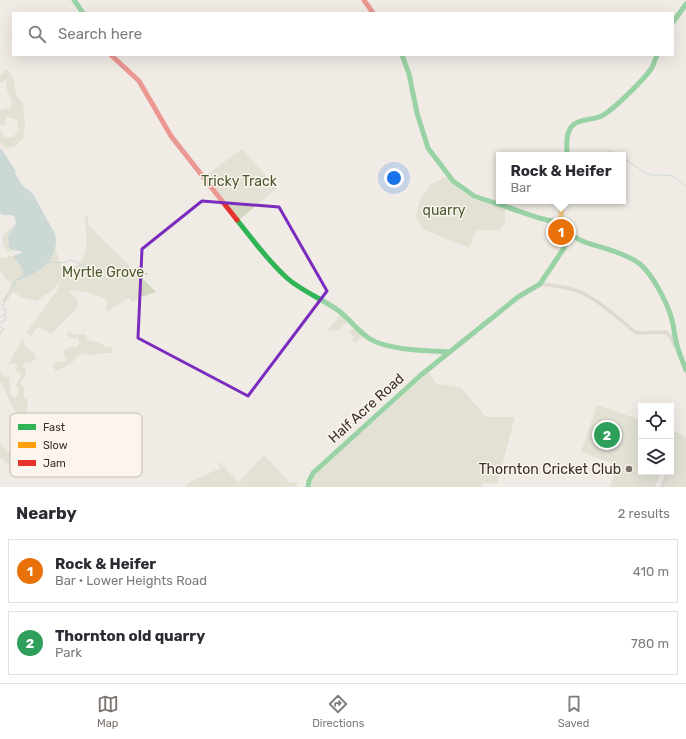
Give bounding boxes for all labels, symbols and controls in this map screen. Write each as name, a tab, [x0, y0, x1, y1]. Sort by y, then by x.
search box	[12, 12, 674, 56]
icon: search	[26, 23, 48, 45]
text: Search here	[58, 25, 142, 43]
popup	[496, 152, 626, 204]
text: Rock & Heifer	[510, 162, 612, 180]
your location	[384, 168, 404, 188]
park label: Tricky Track	[201, 173, 278, 190]
text: Bar	[510, 180, 531, 195]
park label: quarry	[423, 202, 466, 219]
pin: 1	[548, 217, 574, 247]
park label: Myrtle Grove	[62, 264, 144, 281]
street label: Half Acre Road	[325, 370, 408, 447]
map controls	[638, 403, 674, 475]
button: locate	[638, 403, 674, 439]
legend	[10, 413, 142, 477]
pin: 2	[594, 420, 620, 450]
text: Fast	[43, 421, 66, 434]
text: Slow	[43, 439, 68, 452]
button: layers	[638, 439, 674, 475]
text: Jam	[43, 457, 66, 470]
place label: Thornton Cricket Club	[479, 461, 621, 478]
marker: Thornton Cricket Club	[624, 464, 634, 474]
text: Nearby	[16, 503, 77, 523]
text: 2 results	[618, 506, 670, 521]
text: Rock & Heifer	[55, 555, 156, 573]
text: 1	[27, 564, 33, 579]
text: 410 m	[633, 564, 669, 579]
text: Bar · Lower Heights Road	[55, 573, 207, 588]
text: Thornton old quarry	[55, 627, 205, 645]
text: 2	[26, 636, 34, 651]
text: 780 m	[631, 636, 669, 651]
text: Park	[55, 645, 82, 660]
tab: Map	[97, 693, 119, 730]
tab: Directions	[312, 693, 364, 730]
tab: Saved	[558, 693, 589, 730]

